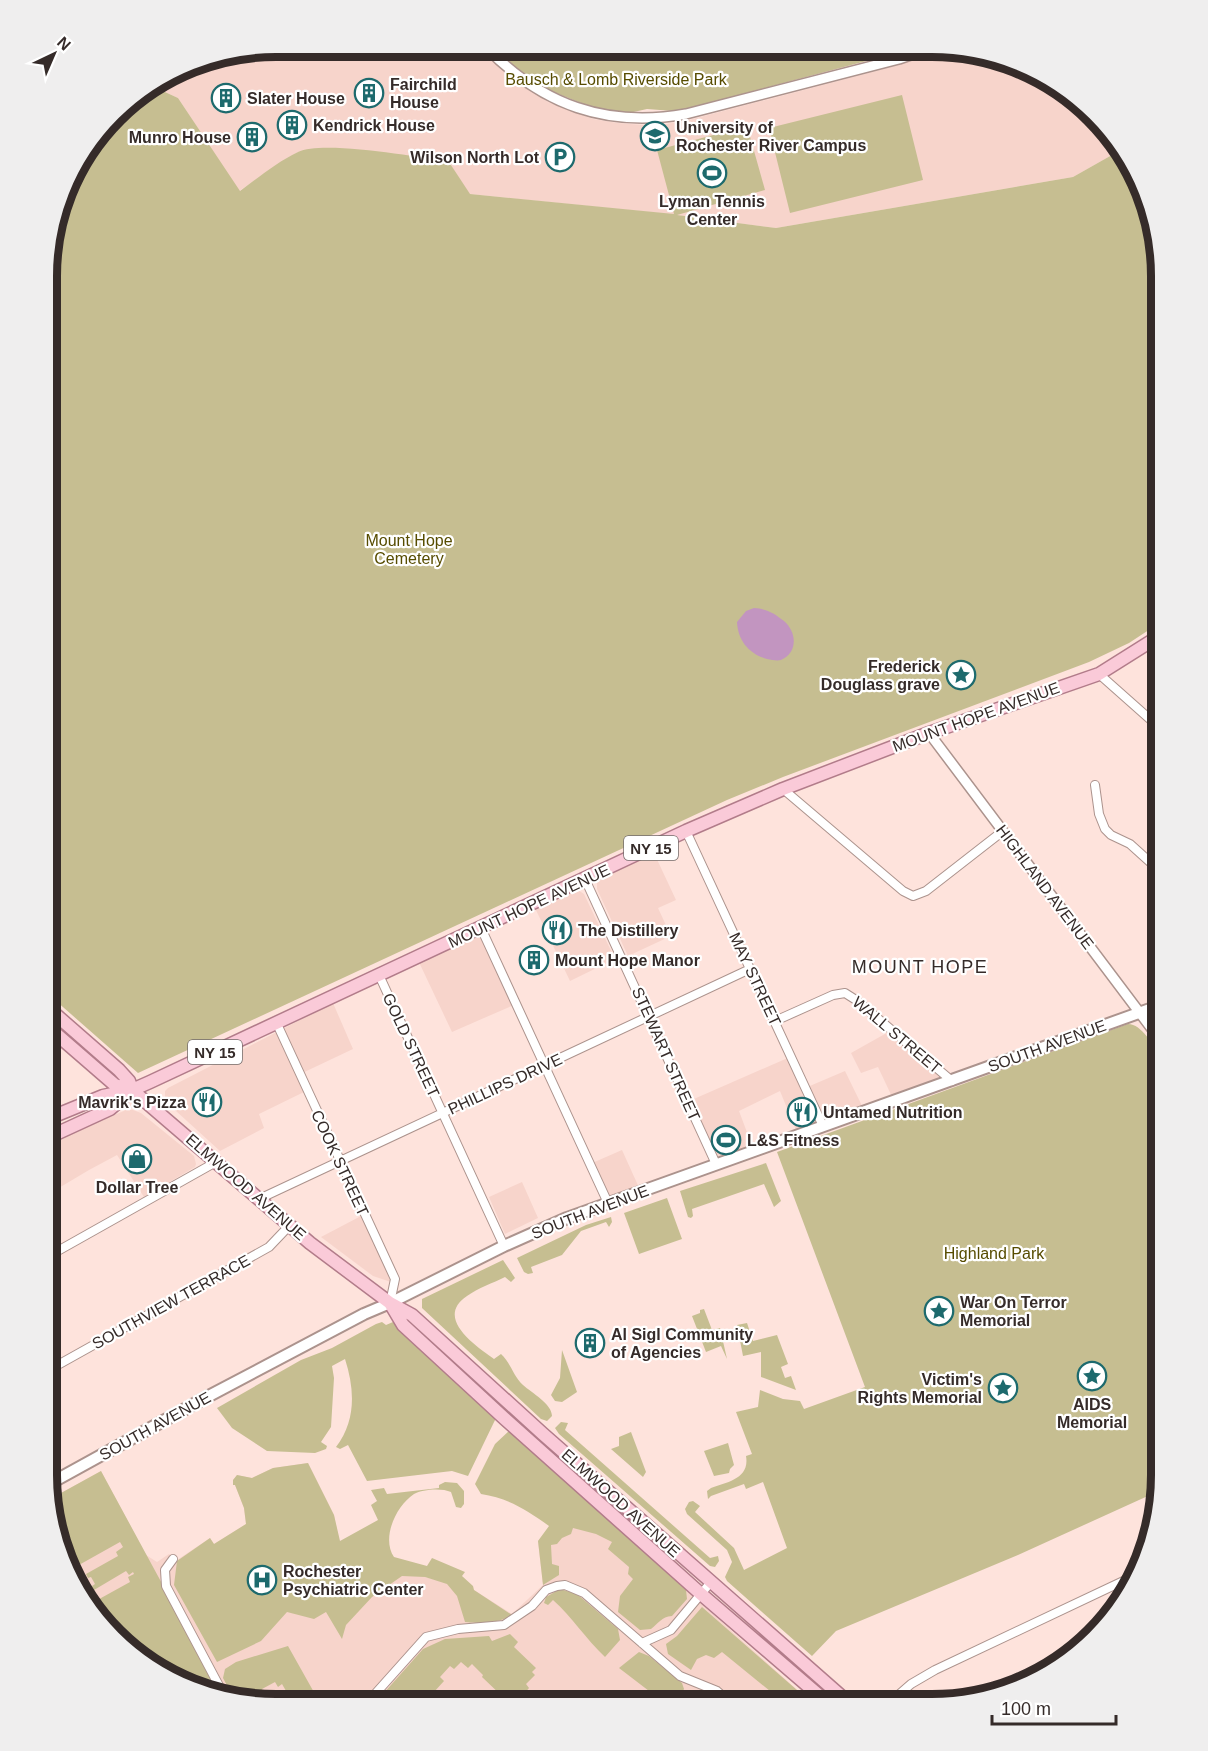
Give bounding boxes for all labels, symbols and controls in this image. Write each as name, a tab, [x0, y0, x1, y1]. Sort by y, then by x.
north arrow	[24, 24, 84, 84]
text: N	[54, 33, 74, 54]
park label: Bausch & Lomb Riverside Park	[505, 71, 728, 88]
place label: Fairchild House	[390, 76, 457, 111]
building icon: Fairchild House	[353, 77, 385, 109]
building icon: Slater House	[210, 82, 242, 114]
place label: Slater House	[247, 90, 345, 107]
building icon: Kendrick House	[276, 109, 308, 141]
place label: Kendrick House	[313, 117, 435, 134]
place label: University of Rochester River Campus	[676, 119, 866, 154]
school or university icon: University of Rochester River Campus	[639, 120, 671, 152]
building icon: Munro House	[236, 121, 268, 153]
place label: Munro House	[129, 129, 231, 146]
parking icon: Wilson North Lot	[544, 141, 576, 173]
place label: Wilson North Lot	[410, 149, 540, 166]
sports icon: Lyman Tennis Center	[696, 157, 728, 189]
place label: Lyman Tennis Center	[659, 193, 765, 228]
park label: Mount Hope Cemetery	[365, 532, 453, 567]
place label: Frederick Douglass grave	[821, 658, 940, 693]
place icon: Frederick Douglass grave	[945, 659, 977, 691]
street label: MOUNT HOPE AVENUE	[890, 679, 1062, 755]
street label: HIGHLAND AVENUE	[993, 822, 1097, 952]
road number: NY 15	[624, 836, 678, 860]
street label: MOUNT HOPE AVENUE	[446, 861, 612, 951]
restaurant icon: The Distillery	[541, 914, 573, 946]
place label: The Distillery	[578, 922, 679, 939]
street label: MAY STREET	[726, 930, 784, 1028]
building icon: Mount Hope Manor	[518, 944, 550, 976]
place label: Mount Hope Manor	[555, 952, 700, 969]
district label: MOUNT HOPE	[852, 957, 988, 977]
street label: STEWART STREET	[629, 984, 703, 1124]
street label: GOLD STREET	[379, 990, 443, 1100]
street label: WALL STREET	[849, 993, 945, 1077]
street label: SOUTH AVENUE	[986, 1017, 1108, 1075]
road number: NY 15	[188, 1040, 242, 1064]
street label: PHILLIPS DRIVE	[445, 1050, 565, 1118]
restaurant icon: Mavrik's Pizza	[191, 1086, 223, 1118]
place label: Mavrik's Pizza	[78, 1094, 186, 1111]
restaurant icon: Untamed Nutrition	[786, 1096, 818, 1128]
place label: Untamed Nutrition	[823, 1104, 963, 1121]
street label: COOK STREET	[308, 1107, 372, 1219]
sports icon: L&S Fitness	[710, 1124, 742, 1156]
street label: ELMWOOD AVENUE	[183, 1131, 309, 1243]
place label: L&S Fitness	[747, 1132, 840, 1149]
shop icon: Dollar Tree	[121, 1143, 153, 1175]
place label: Dollar Tree	[96, 1179, 178, 1196]
street label: SOUTH AVENUE	[529, 1182, 651, 1242]
park label: Highland Park	[944, 1245, 1045, 1262]
street label: SOUTHVIEW TERRACE	[89, 1252, 253, 1352]
place label: War On Terror Memorial	[960, 1294, 1067, 1329]
place icon: War On Terror Memorial	[923, 1295, 955, 1327]
place label: Al Sigl Community of Agencies	[611, 1326, 753, 1361]
building icon: Al Sigl Community of Agencies	[574, 1327, 606, 1359]
place icon: AIDS Memorial	[1076, 1360, 1108, 1392]
place label: Victim's Rights Memorial	[858, 1371, 982, 1406]
place icon: Victim's Rights Memorial	[987, 1372, 1019, 1404]
street label: SOUTH AVENUE	[97, 1388, 213, 1464]
place label: AIDS Memorial	[1057, 1396, 1127, 1431]
street label: ELMWOOD AVENUE	[559, 1446, 683, 1560]
place label: Rochester Psychiatric Center	[283, 1563, 424, 1598]
hospital icon: Rochester Psychiatric Center	[246, 1564, 278, 1596]
scale bar	[992, 1688, 1116, 1726]
text: 100 m	[1001, 1699, 1051, 1719]

